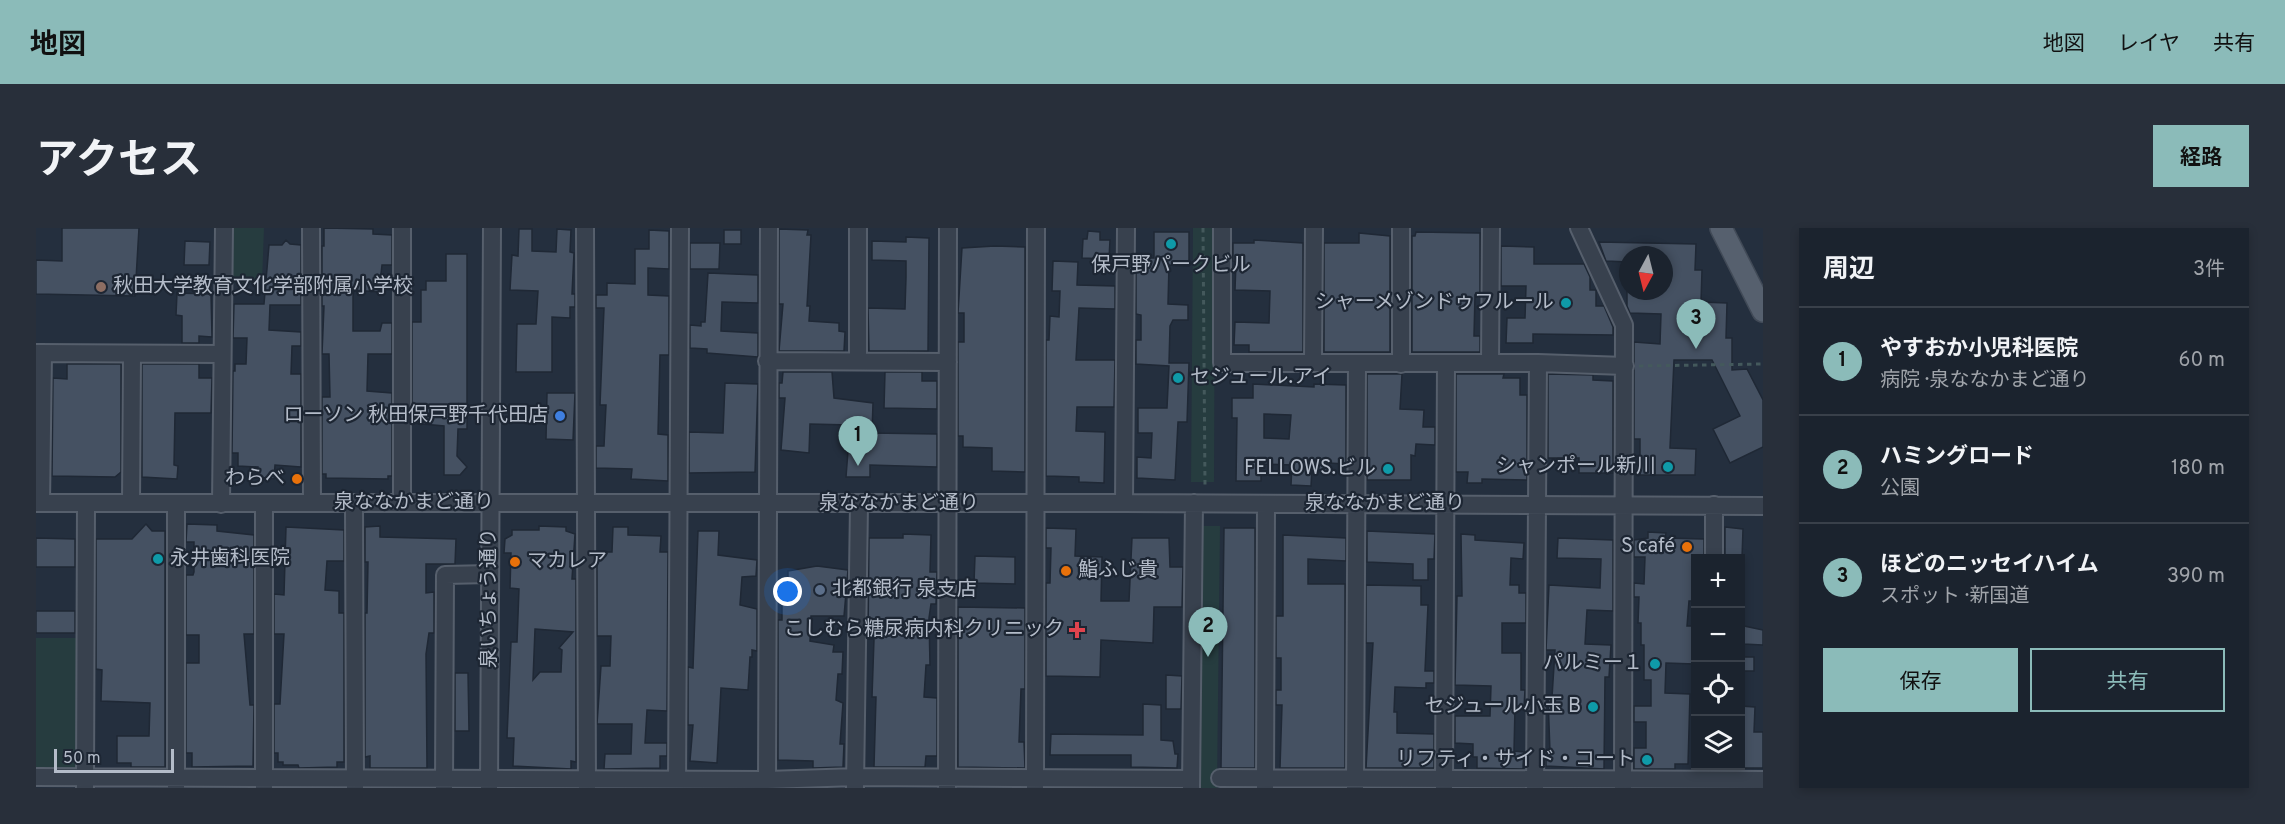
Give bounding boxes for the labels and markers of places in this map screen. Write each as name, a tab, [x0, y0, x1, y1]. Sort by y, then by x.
marker: 保戸野パークビル	[1164, 237, 1178, 251]
place label: 保戸野パークビル	[1091, 253, 1251, 279]
place label: 秋田大学教育文化学部附属小学校	[113, 274, 413, 300]
marker: 秋田大学教育文化学部附属小学校	[94, 280, 108, 294]
place label: シャーメゾンドゥフルール	[1315, 290, 1554, 316]
marker: シャーメゾンドゥフルール	[1559, 296, 1573, 310]
pin: 3	[1676, 300, 1716, 349]
place label: セジュール.アイ	[1190, 365, 1332, 391]
marker: セジュール.アイ	[1171, 371, 1185, 385]
place label: ローソン 秋田保戸野千代田店	[283, 403, 548, 429]
marker: ローソン 秋田保戸野千代田店	[553, 409, 567, 423]
pin: 1	[838, 416, 878, 466]
place label: シャンポール新川	[1496, 454, 1656, 480]
place label: FELLOWS.ビル	[1244, 456, 1376, 482]
marker: シャンポール新川	[1661, 460, 1675, 474]
marker: FELLOWS.ビル	[1381, 462, 1395, 476]
place label: わらべ	[225, 466, 285, 492]
marker: わらべ	[290, 472, 304, 486]
place label: S café	[1621, 534, 1675, 560]
marker: S café	[1680, 540, 1694, 554]
place label: 永井歯科医院	[170, 546, 290, 572]
place label: マカレア	[527, 549, 607, 575]
marker: 永井歯科医院	[151, 552, 165, 566]
marker: マカレア	[508, 555, 522, 569]
place label: 鮨ふじ貴	[1078, 558, 1158, 584]
marker: 鮨ふじ貴	[1059, 564, 1073, 578]
place label: 北都銀行 泉支店	[832, 577, 977, 603]
marker: 北都銀行 泉支店	[813, 583, 827, 597]
pin: 2	[1188, 608, 1228, 657]
place label: こしむら糖尿病内科クリニック	[784, 617, 1064, 643]
marker: こしむら糖尿病内科クリニック	[1068, 621, 1086, 639]
place label: パルミー１	[1543, 651, 1643, 677]
marker: パルミー１	[1648, 657, 1662, 671]
place label: セジュール小玉 B	[1425, 694, 1581, 720]
marker: セジュール小玉 B	[1586, 700, 1600, 714]
place label: リフティ・サイド・コート	[1396, 747, 1635, 773]
marker: リフティ・サイド・コート	[1640, 753, 1654, 767]

